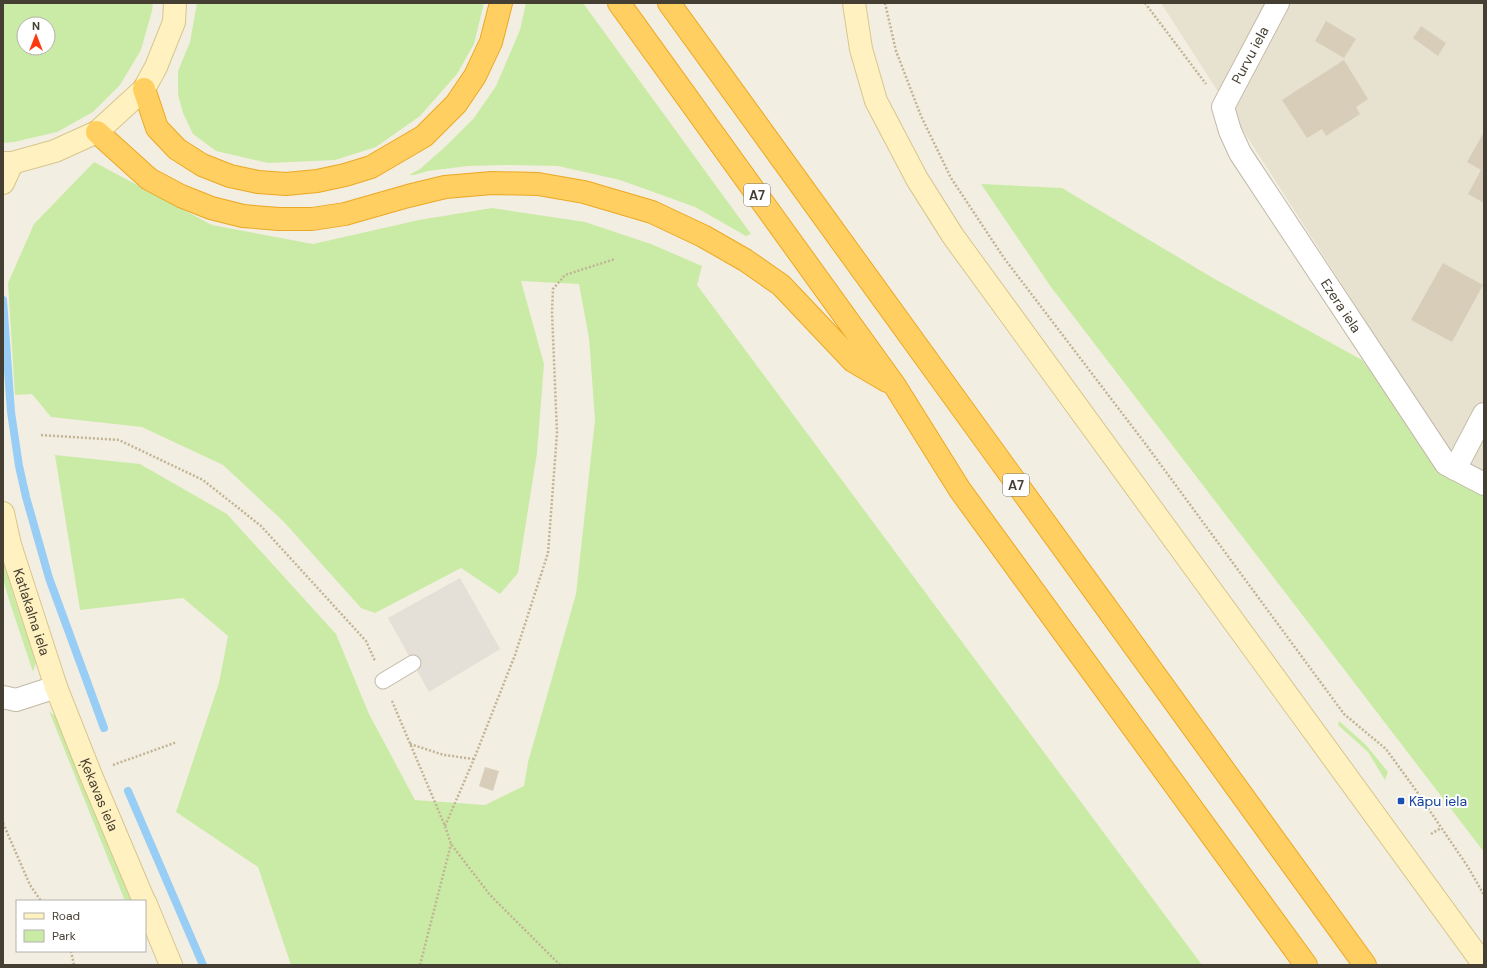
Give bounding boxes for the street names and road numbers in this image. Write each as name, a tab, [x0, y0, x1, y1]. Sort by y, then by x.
street label: Purvu iela	[1227, 23, 1273, 87]
road number: A7	[744, 184, 770, 206]
street label: Ezera iela	[1317, 275, 1365, 336]
road number: A7	[1003, 474, 1029, 496]
street label: Katlakalna iela	[9, 566, 54, 658]
street label: Ķekavas iela	[76, 755, 122, 834]

